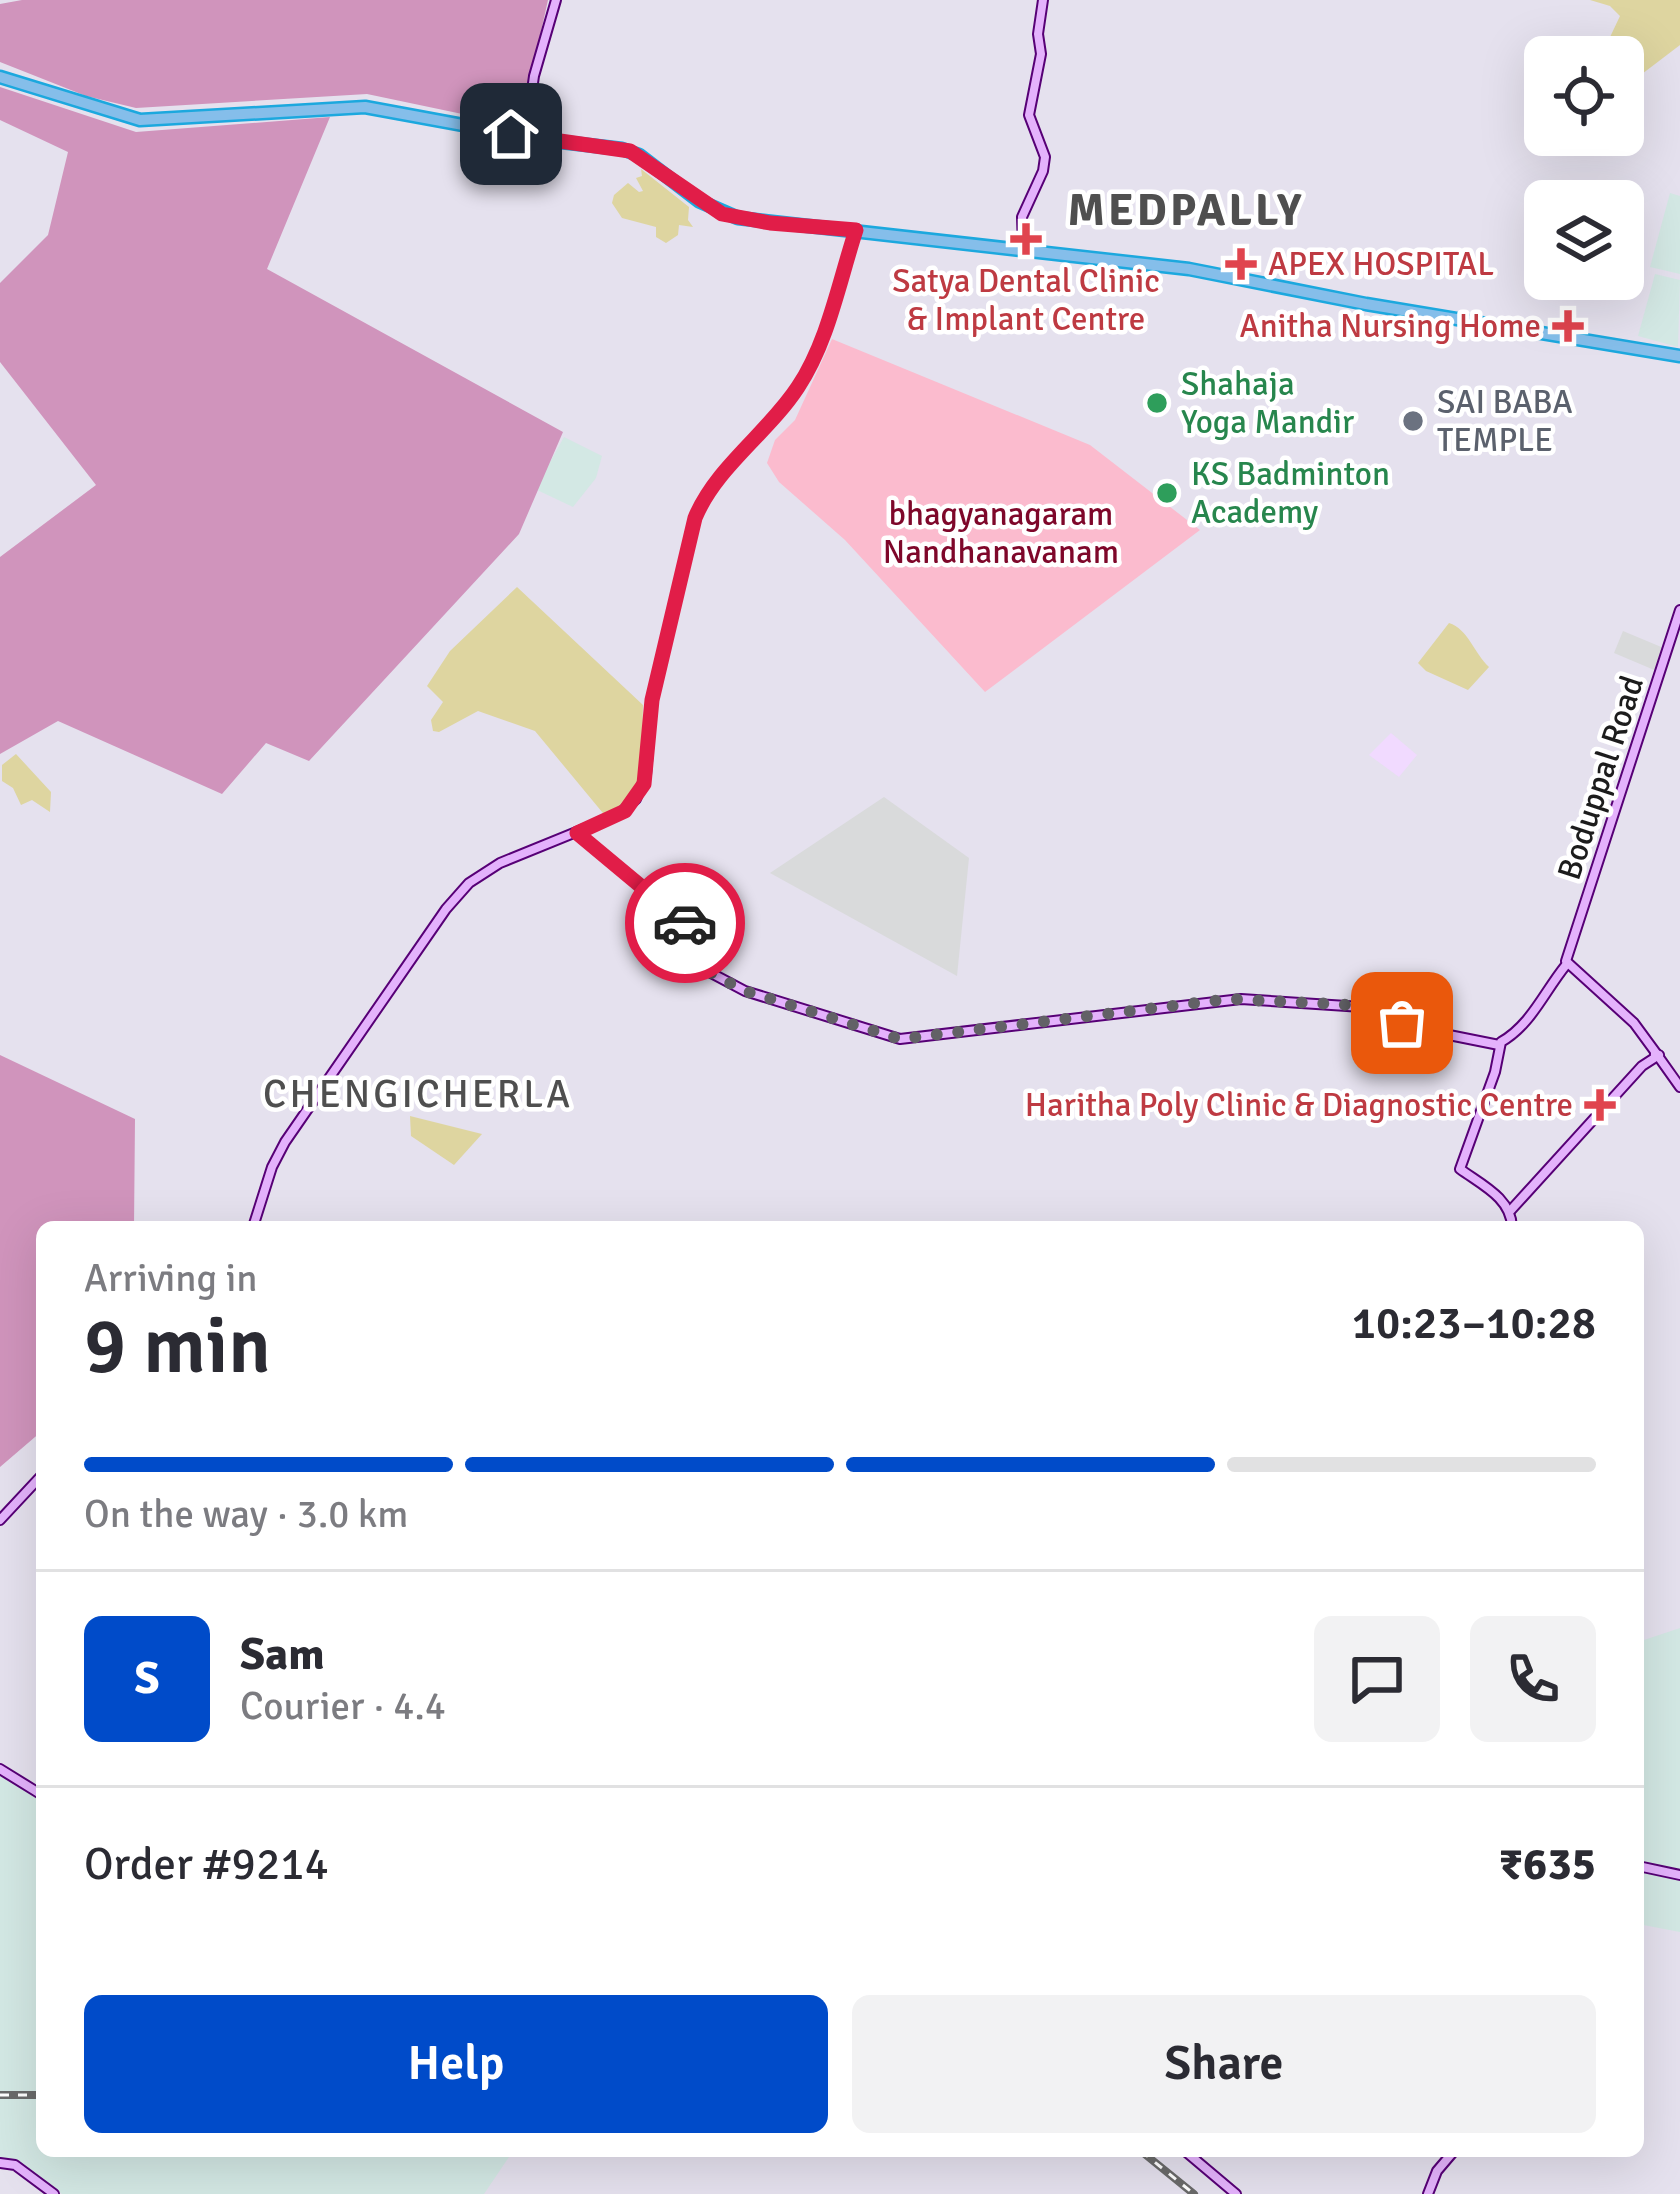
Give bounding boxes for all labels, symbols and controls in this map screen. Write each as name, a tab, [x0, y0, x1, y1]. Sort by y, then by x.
map controls	[1524, 36, 1644, 300]
button: locate	[1524, 36, 1644, 156]
pin	[460, 83, 562, 185]
icon: home	[478, 101, 544, 167]
button: layers	[1524, 180, 1644, 300]
district label: MEDPALLY	[1068, 183, 1304, 238]
marker: Satya Dental Clinic & Implant Centre	[1010, 223, 1042, 255]
place label: APEX HOSPITAL	[1268, 244, 1494, 285]
marker: APEX HOSPITAL	[1225, 248, 1257, 280]
place label: Satya Dental Clinic & Implant Centre	[892, 261, 1160, 340]
place label: Anitha Nursing Home	[1240, 306, 1541, 347]
marker: Anitha Nursing Home	[1552, 310, 1584, 342]
place label: Shahaja Yoga Mandir	[1181, 364, 1354, 443]
place label: SAI BABA TEMPLE	[1437, 382, 1573, 461]
marker: Shahaja Yoga Mandir	[1144, 390, 1170, 416]
marker: SAI BABA TEMPLE	[1400, 408, 1426, 434]
place label: KS Badminton Academy	[1191, 454, 1390, 533]
marker: KS Badminton Academy	[1154, 480, 1180, 506]
park label: bhagyanagaram Nandhanavanam	[883, 494, 1119, 573]
street label: Boduppal Road	[1549, 671, 1653, 885]
courier	[625, 863, 745, 983]
icon: car	[652, 890, 718, 956]
pin	[1351, 972, 1453, 1074]
icon: bag	[1369, 990, 1435, 1056]
district label: CHENGICHERLA	[263, 1070, 573, 1118]
place label: Haritha Poly Clinic & Diagnostic Centre	[1025, 1085, 1573, 1126]
marker: Haritha Poly Clinic & Diagnostic Centre	[1584, 1089, 1616, 1121]
text: Arriving in	[84, 1254, 258, 1302]
text: 10:23–10:28	[1352, 1296, 1596, 1351]
text: 9 min	[84, 1299, 271, 1395]
text: On the way · 3.0 km	[84, 1490, 408, 1538]
button: chat	[1314, 1616, 1440, 1742]
button: phone	[1470, 1616, 1596, 1742]
text: Sam	[240, 1627, 325, 1682]
text: S	[134, 1651, 160, 1706]
text: Courier · 4.4	[240, 1682, 446, 1730]
text: Order #9214	[84, 1837, 329, 1892]
text: ₹635	[1499, 1837, 1596, 1892]
button: Help	[84, 1995, 828, 2133]
button: Share	[852, 1995, 1596, 2133]

